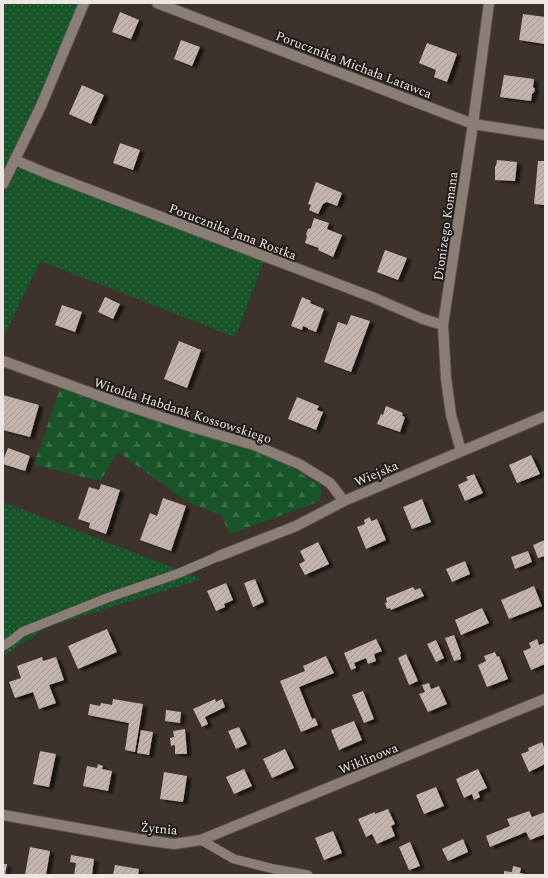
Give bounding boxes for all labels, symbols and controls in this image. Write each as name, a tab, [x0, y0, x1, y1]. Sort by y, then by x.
street label: Porucznika Michała Latawca	[273, 26, 435, 104]
street label: Dionizego Komana	[428, 170, 464, 282]
street label: Porucznika Jana Rostka	[166, 198, 300, 266]
street label: Witolda Habdank Kossowskiego	[91, 373, 274, 449]
street label: Wiejska	[351, 455, 402, 492]
street label: Wiklinowa	[336, 738, 402, 780]
street label: Żytnia	[140, 817, 179, 841]

